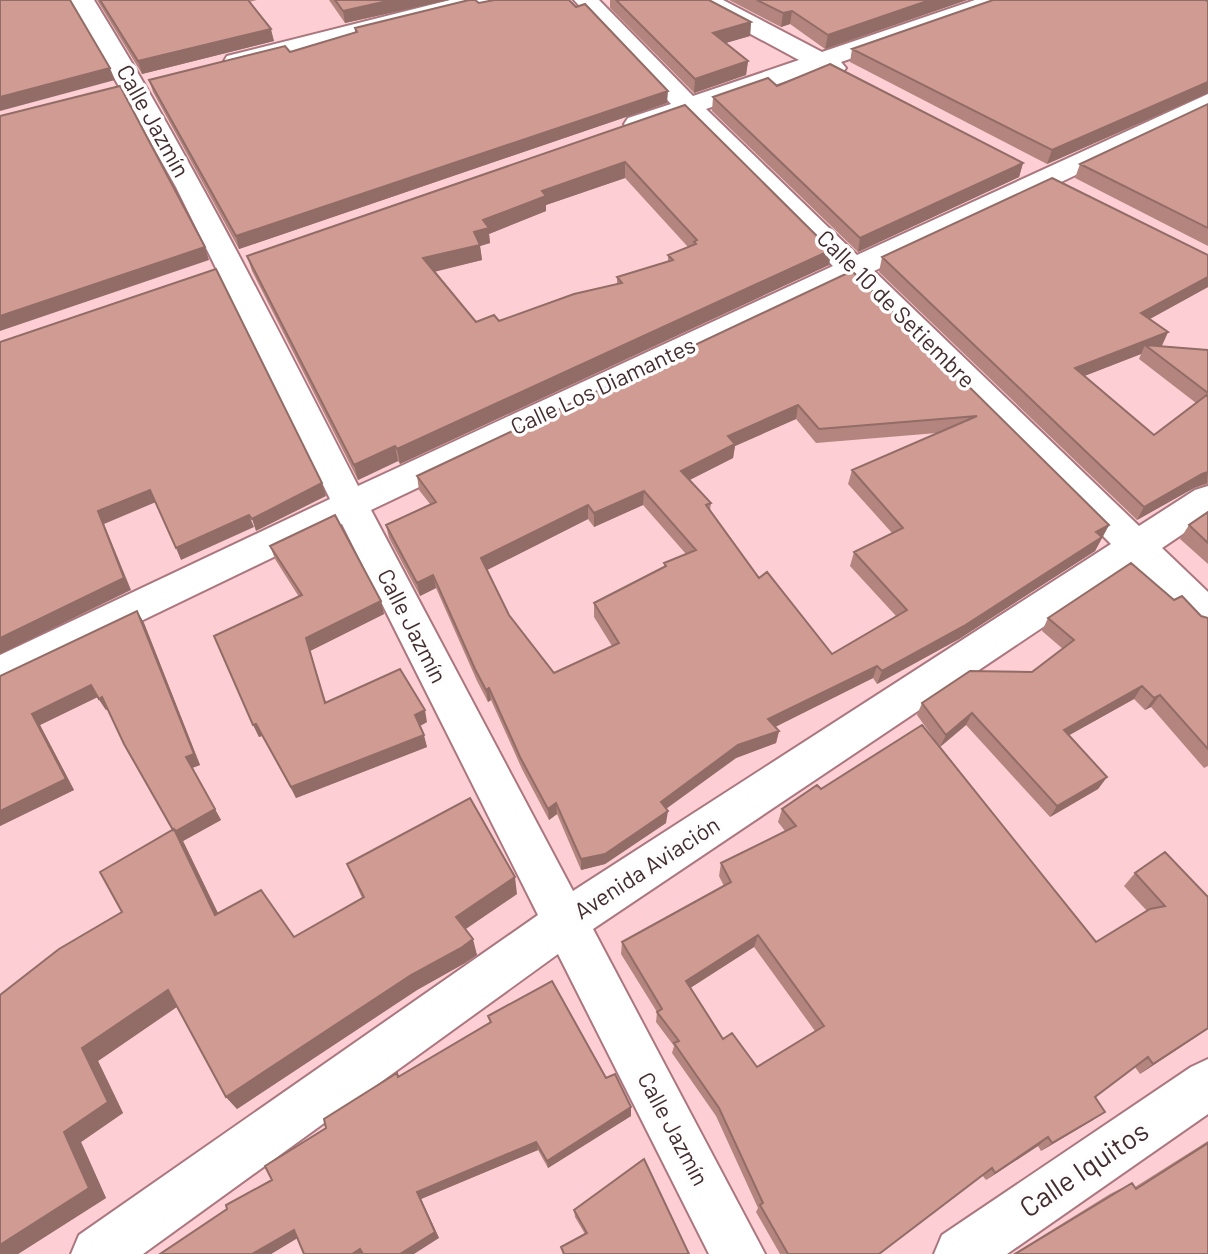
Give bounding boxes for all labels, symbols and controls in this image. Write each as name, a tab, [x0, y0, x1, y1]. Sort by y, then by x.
street label: Calle Jazmín	[111, 59, 196, 182]
street label: Calle 10 de Setiembre	[812, 223, 982, 393]
street label: Calle Los Diamantes	[506, 330, 699, 440]
street label: Calle Jazmín	[372, 564, 454, 687]
street label: Avenida Aviación	[569, 810, 724, 925]
street label: Calle Jazmín	[632, 1067, 715, 1190]
street label: Calle Iquitos	[1013, 1113, 1154, 1224]

